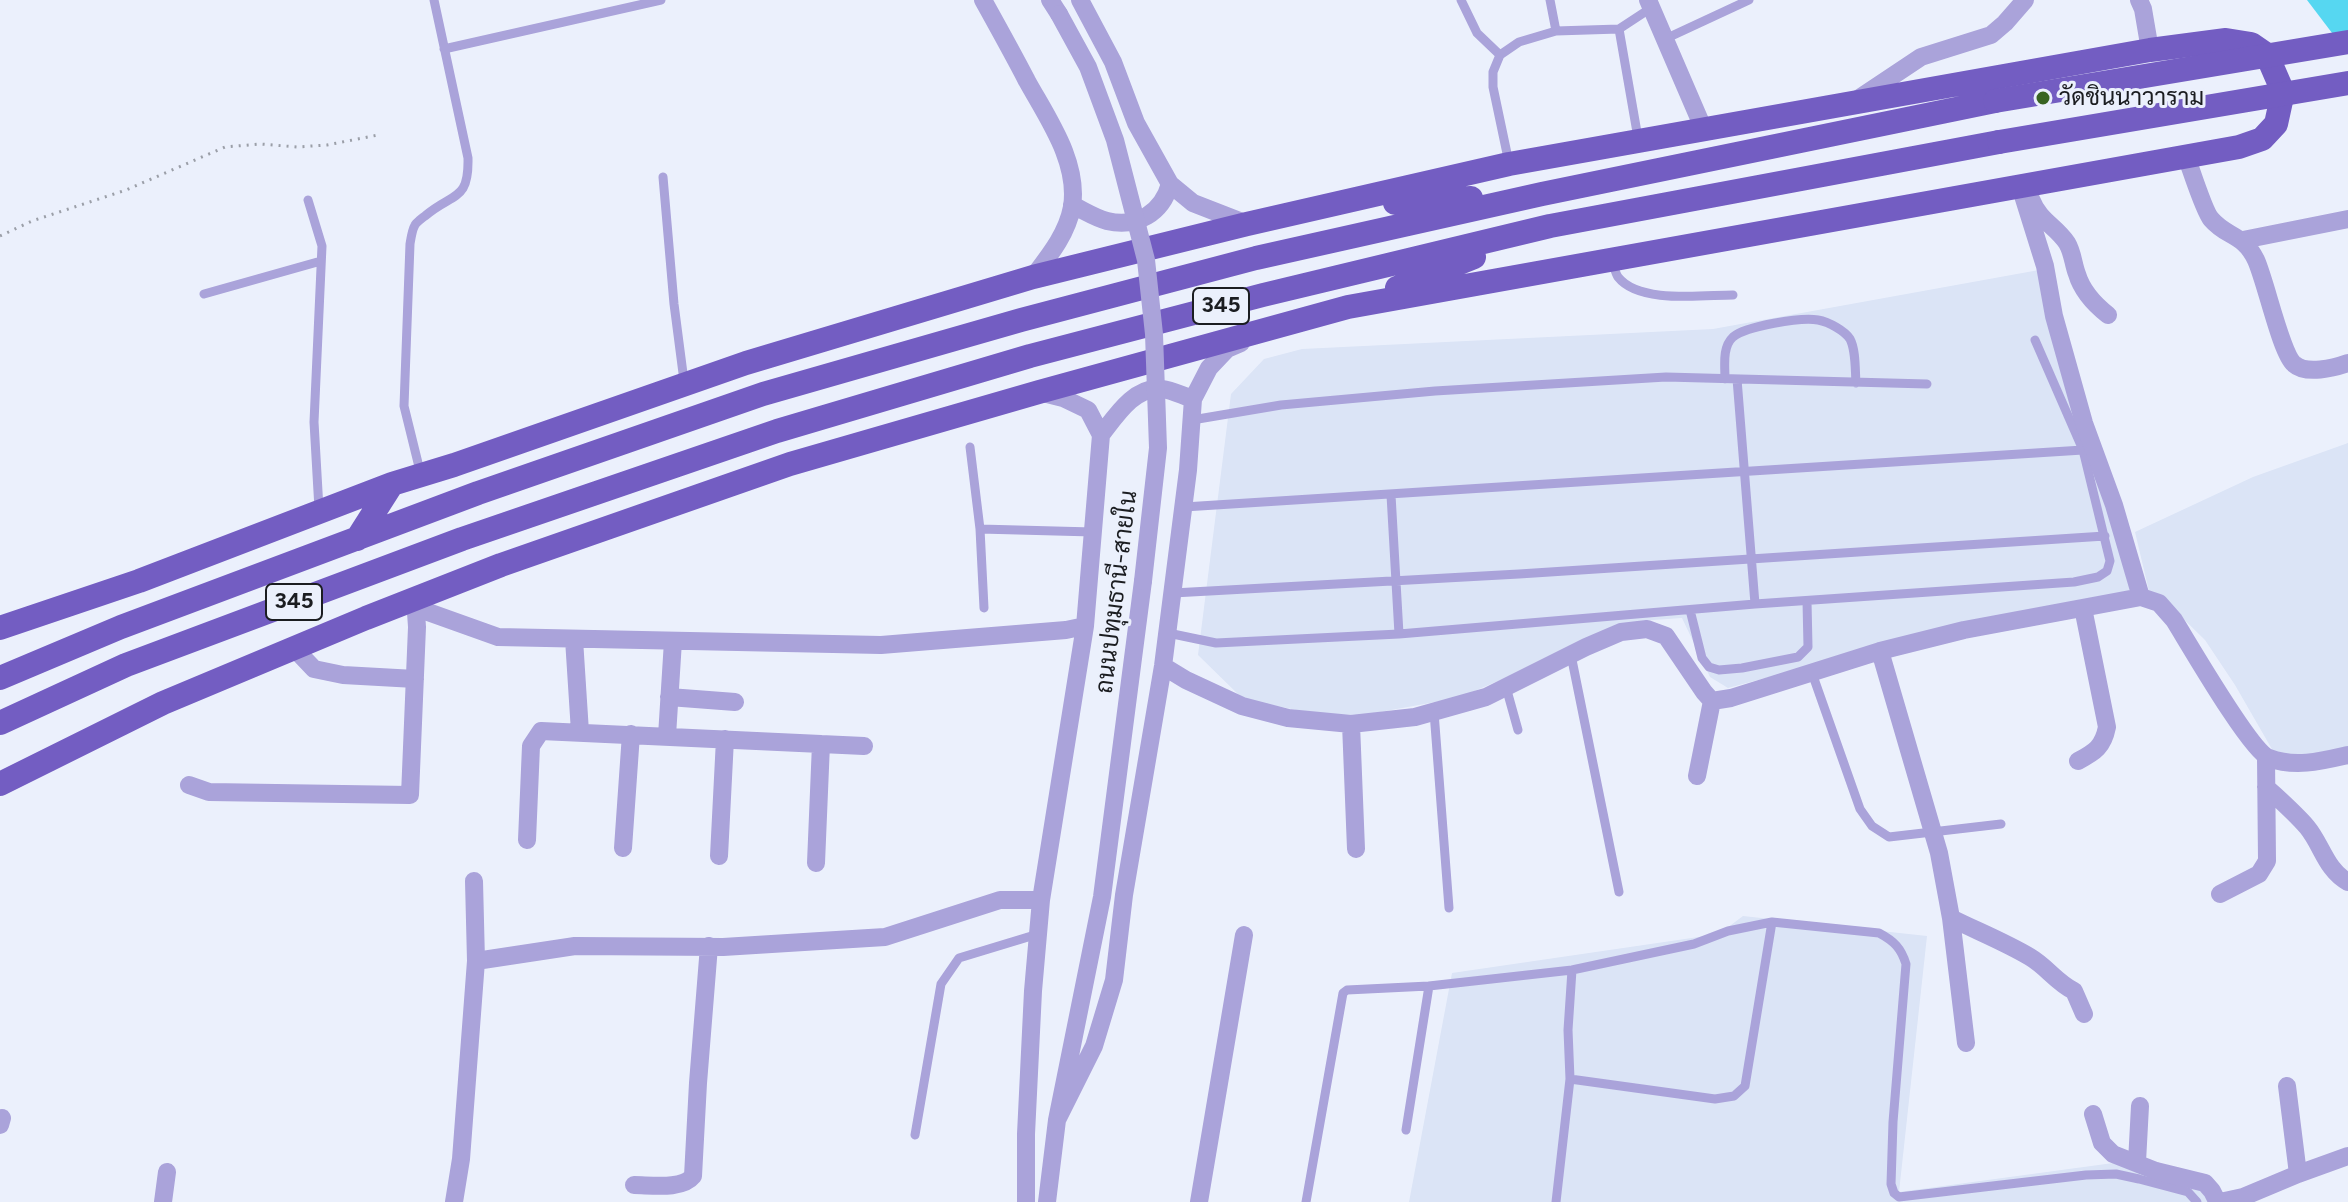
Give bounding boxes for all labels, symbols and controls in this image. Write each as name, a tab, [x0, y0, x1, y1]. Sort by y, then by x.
place label: วัดชินนาวาราม	[2059, 84, 2204, 112]
marker: วัดชินนาวาราม	[2034, 89, 2052, 107]
road number: 345	[1193, 288, 1249, 324]
street label: ถนนปทุมธานี-สายใน	[1090, 489, 1144, 695]
road number: 345	[266, 584, 322, 620]

